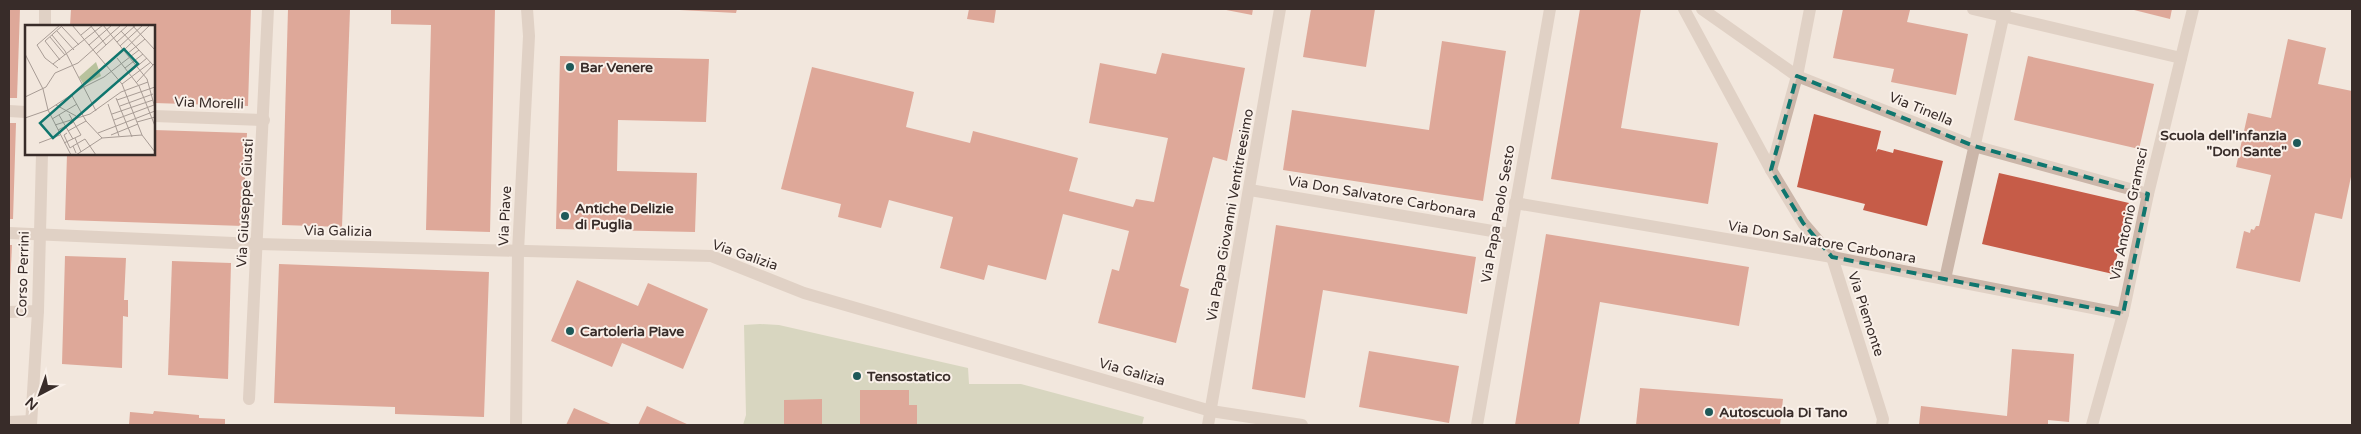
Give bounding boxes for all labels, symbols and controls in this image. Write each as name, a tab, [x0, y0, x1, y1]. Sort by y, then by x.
inset map	[25, 25, 155, 155]
place label: Bar Venere	[580, 59, 653, 76]
marker: Bar Venere	[564, 61, 576, 73]
street label: Via Tinella	[1886, 88, 1956, 130]
street label: Via Morelli	[174, 93, 244, 113]
street label: Via Papa Giovanni Ventitreesimo	[1203, 107, 1257, 323]
place label: Scuola dell'infanzia "Don Sante"	[2160, 127, 2287, 160]
marker: Scuola dell'infanzia "Don Sante"	[2291, 137, 2303, 149]
street label: Via Giuseppe Giusti	[233, 138, 257, 268]
street label: Via Papa Paolo Sesto	[1477, 144, 1519, 284]
street label: Via Antonio Gramsci	[2107, 146, 2151, 282]
street label: Via Don Salvatore Carbonara	[1287, 172, 1477, 222]
street label: Via Piave	[495, 185, 515, 247]
place label: Antiche Delizie di Puglia	[575, 200, 674, 233]
marker: Antiche Delizie di Puglia	[559, 210, 571, 222]
street label: Via Don Salvatore Carbonara	[1727, 217, 1917, 267]
street label: Via Galizia	[304, 222, 372, 240]
street label: Corso Perrini	[13, 231, 33, 317]
street label: Via Galizia	[710, 236, 780, 274]
street label: Via Piemonte	[1844, 269, 1888, 359]
place label: Cartoleria Piave	[580, 323, 684, 340]
marker: Cartoleria Piave	[564, 325, 576, 337]
street label: Via Galizia	[1097, 354, 1167, 390]
place label: Tensostatico	[866, 368, 951, 385]
north arrow	[15, 369, 65, 419]
marker: Tensostatico	[851, 370, 863, 382]
text: N	[22, 393, 42, 414]
place label: Autoscuola Di Tano	[1719, 404, 1848, 421]
marker: Autoscuola Di Tano	[1703, 406, 1715, 418]

